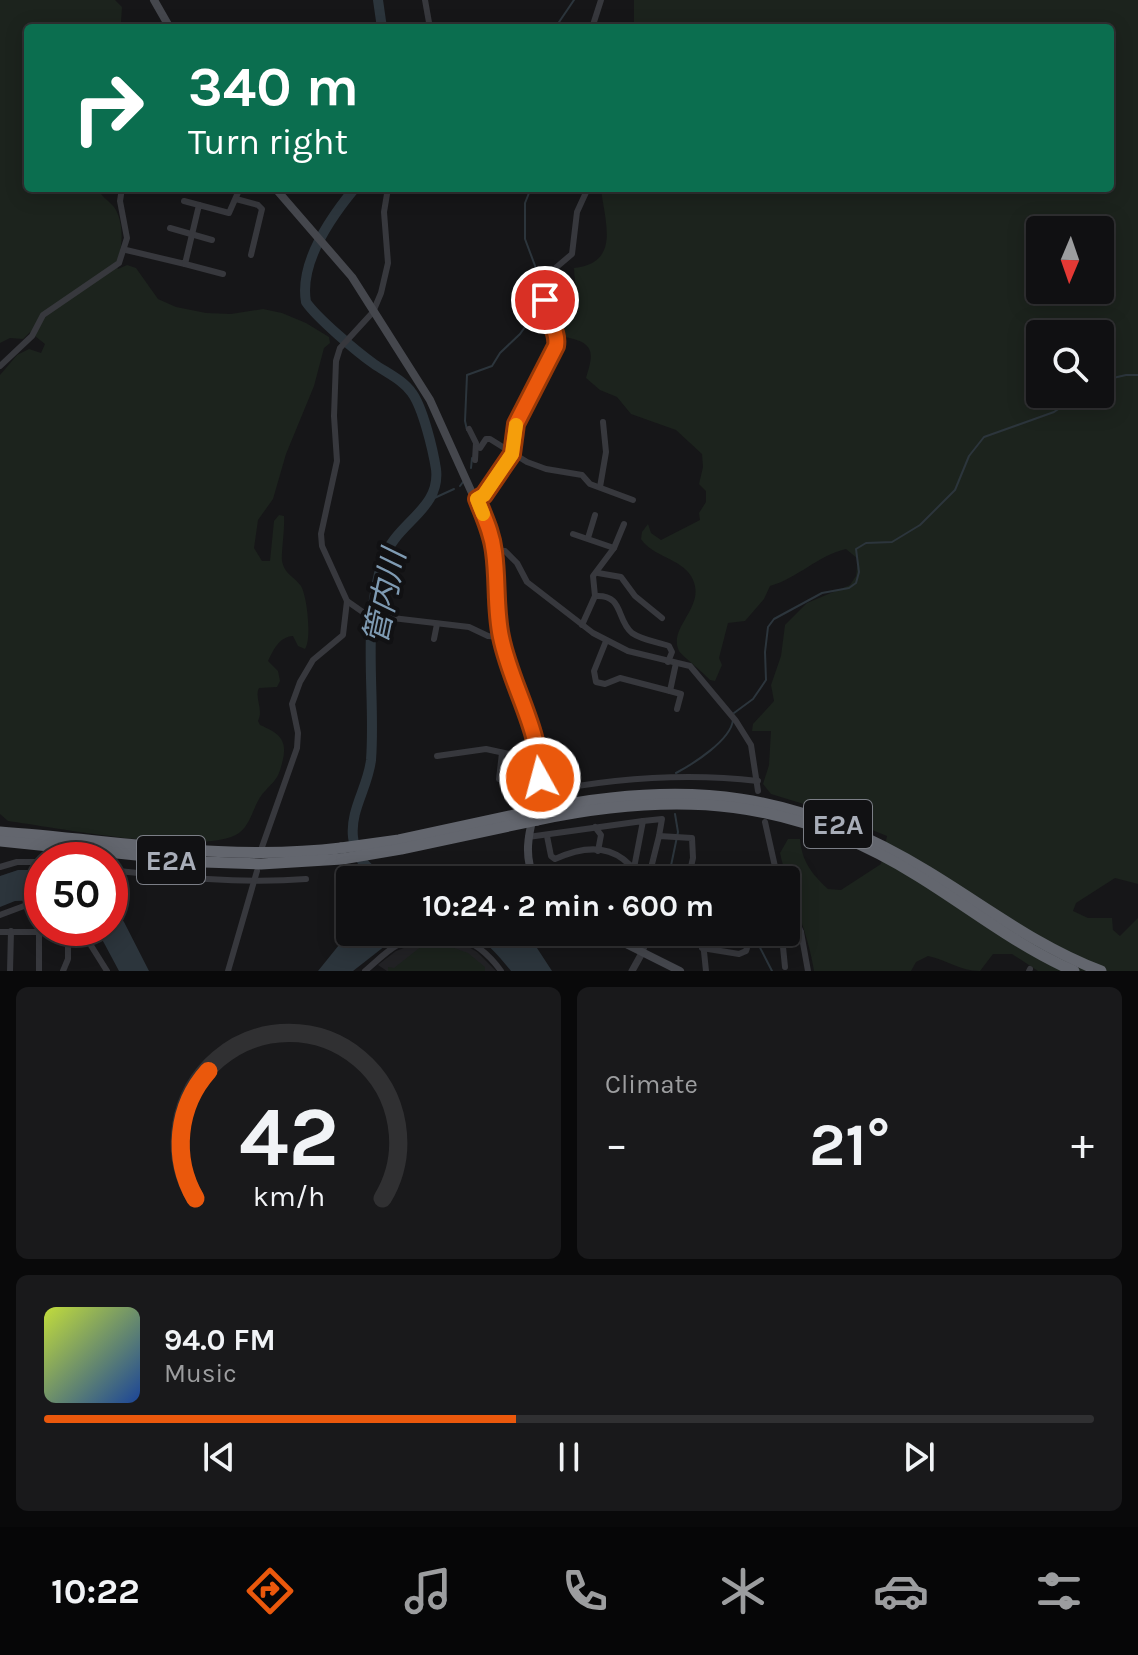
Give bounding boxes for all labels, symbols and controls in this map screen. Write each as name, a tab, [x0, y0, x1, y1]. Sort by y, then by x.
text: 340 m	[188, 54, 359, 119]
icon: right	[56, 56, 160, 160]
text: Turn right	[188, 121, 348, 163]
north arrow	[1026, 216, 1114, 304]
map controls	[1026, 216, 1114, 408]
pin	[511, 266, 579, 334]
icon: arrive	[523, 278, 567, 322]
button: search	[1026, 320, 1114, 408]
water label: 管内川	[357, 543, 414, 648]
position arrow	[498, 736, 582, 820]
road number: E2A	[804, 800, 872, 848]
road number: E2A	[137, 836, 205, 884]
speed limit sign: 50	[24, 842, 128, 946]
text: 10:24 · 2 min · 600 m	[422, 888, 714, 924]
text: Climate	[605, 1069, 698, 1100]
text: 42	[239, 1089, 338, 1186]
text: 21°	[809, 1110, 890, 1180]
text: −	[605, 1119, 628, 1170]
text: +	[1071, 1119, 1094, 1170]
text: km/h	[252, 1180, 325, 1213]
text: 94.0 FM	[164, 1322, 276, 1358]
text: Music	[164, 1358, 237, 1389]
icon: previous	[197, 1435, 241, 1479]
icon: pause	[547, 1435, 591, 1479]
icon: next	[897, 1435, 941, 1479]
icon: directions	[242, 1563, 298, 1619]
icon: music	[400, 1563, 456, 1619]
icon: phone	[557, 1563, 613, 1619]
icon: climate	[715, 1563, 771, 1619]
icon: car	[873, 1563, 929, 1619]
icon: filters	[1031, 1563, 1087, 1619]
text: 10:22	[51, 1570, 140, 1612]

